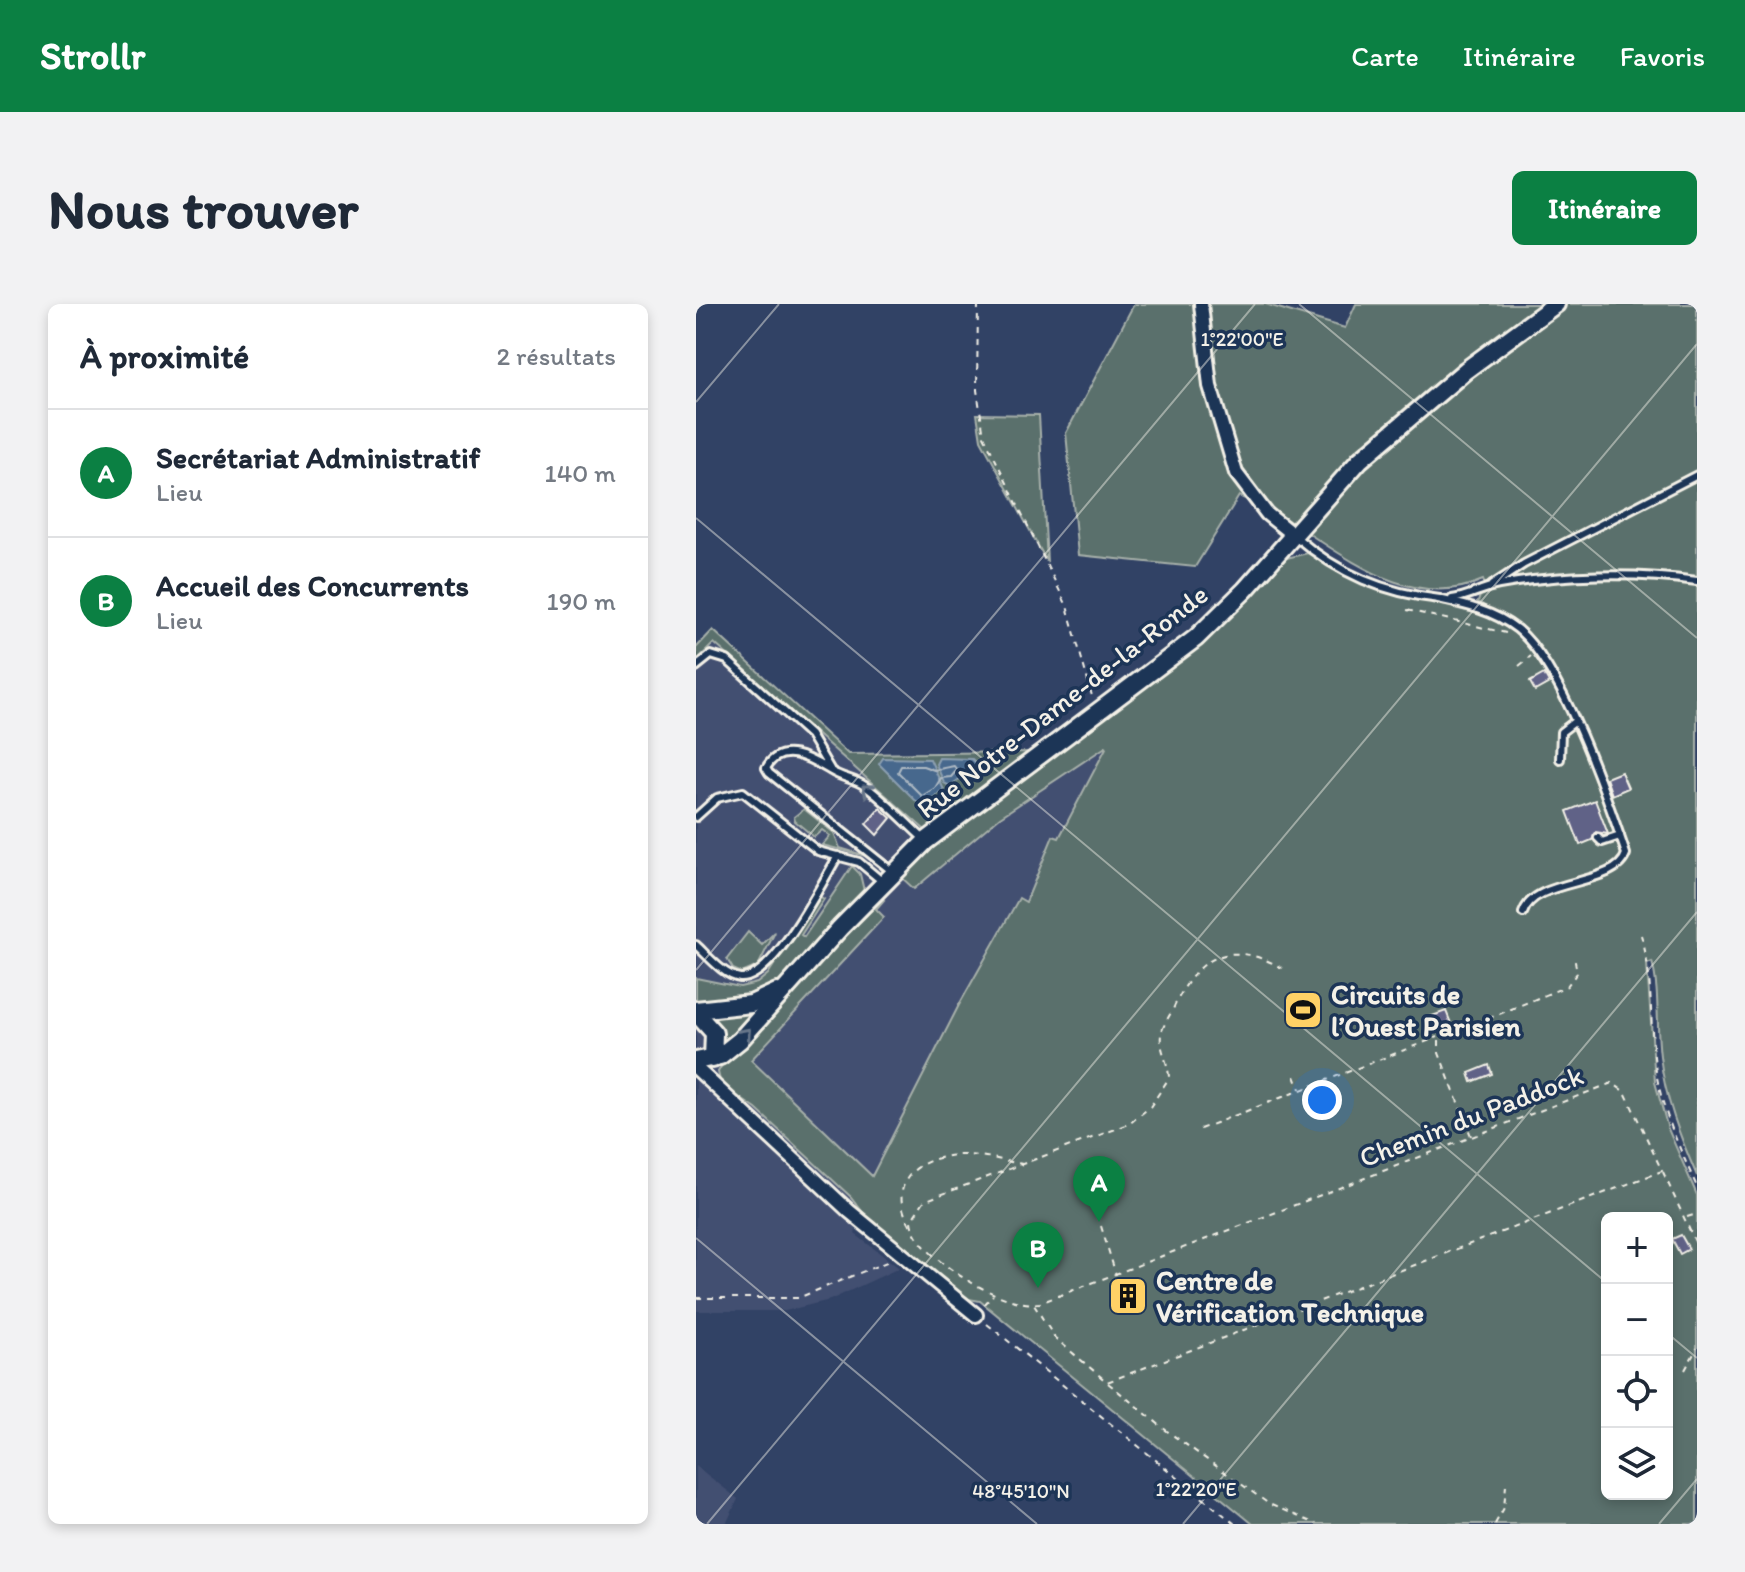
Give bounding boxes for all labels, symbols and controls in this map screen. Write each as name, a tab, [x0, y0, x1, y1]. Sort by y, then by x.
text: Strollr	[40, 33, 145, 79]
text: Carte	[1351, 39, 1419, 73]
text: Itinéraire	[1463, 39, 1576, 73]
text: Favoris	[1620, 39, 1705, 73]
button: Itinéraire	[1512, 171, 1697, 245]
text: Nous trouver	[48, 175, 358, 242]
text: 1°22'00"E	[1201, 327, 1283, 351]
text: À proximité	[80, 336, 249, 377]
text: 2 résultats	[496, 340, 616, 372]
text: Secrétariat Administratif	[156, 439, 480, 476]
text: A	[98, 457, 114, 489]
text: 140 m	[545, 457, 616, 489]
text: Lieu	[156, 476, 203, 508]
text: Accueil des Concurrents	[156, 567, 469, 604]
street label: Rue Notre-Dame-de-la-Ronde	[910, 577, 1214, 825]
text: B	[98, 585, 114, 617]
text: 190 m	[547, 585, 616, 617]
text: Lieu	[156, 604, 203, 636]
one-way arrow	[861, 785, 876, 799]
place label: Circuits de l’Ouest Parisien	[1331, 977, 1521, 1043]
sports icon: Circuits de l’Ouest Parisien	[1282, 989, 1324, 1031]
one-way arrow	[736, 1027, 750, 1042]
street label: Chemin du Paddock	[1354, 1058, 1588, 1174]
your location	[1302, 1080, 1342, 1120]
pin: A	[1073, 1156, 1125, 1222]
map controls	[1601, 1212, 1673, 1500]
button: +	[1601, 1212, 1673, 1284]
pin: B	[1012, 1222, 1064, 1288]
place label: Centre de Vérification Technique	[1156, 1263, 1424, 1329]
building icon: Centre de Vérification Technique	[1107, 1275, 1149, 1317]
button: −	[1601, 1284, 1673, 1356]
button: locate	[1601, 1356, 1673, 1428]
button: layers	[1601, 1428, 1673, 1500]
text: 1°22'20"E	[1155, 1477, 1237, 1501]
text: 48°45'10"N	[972, 1479, 1070, 1503]

